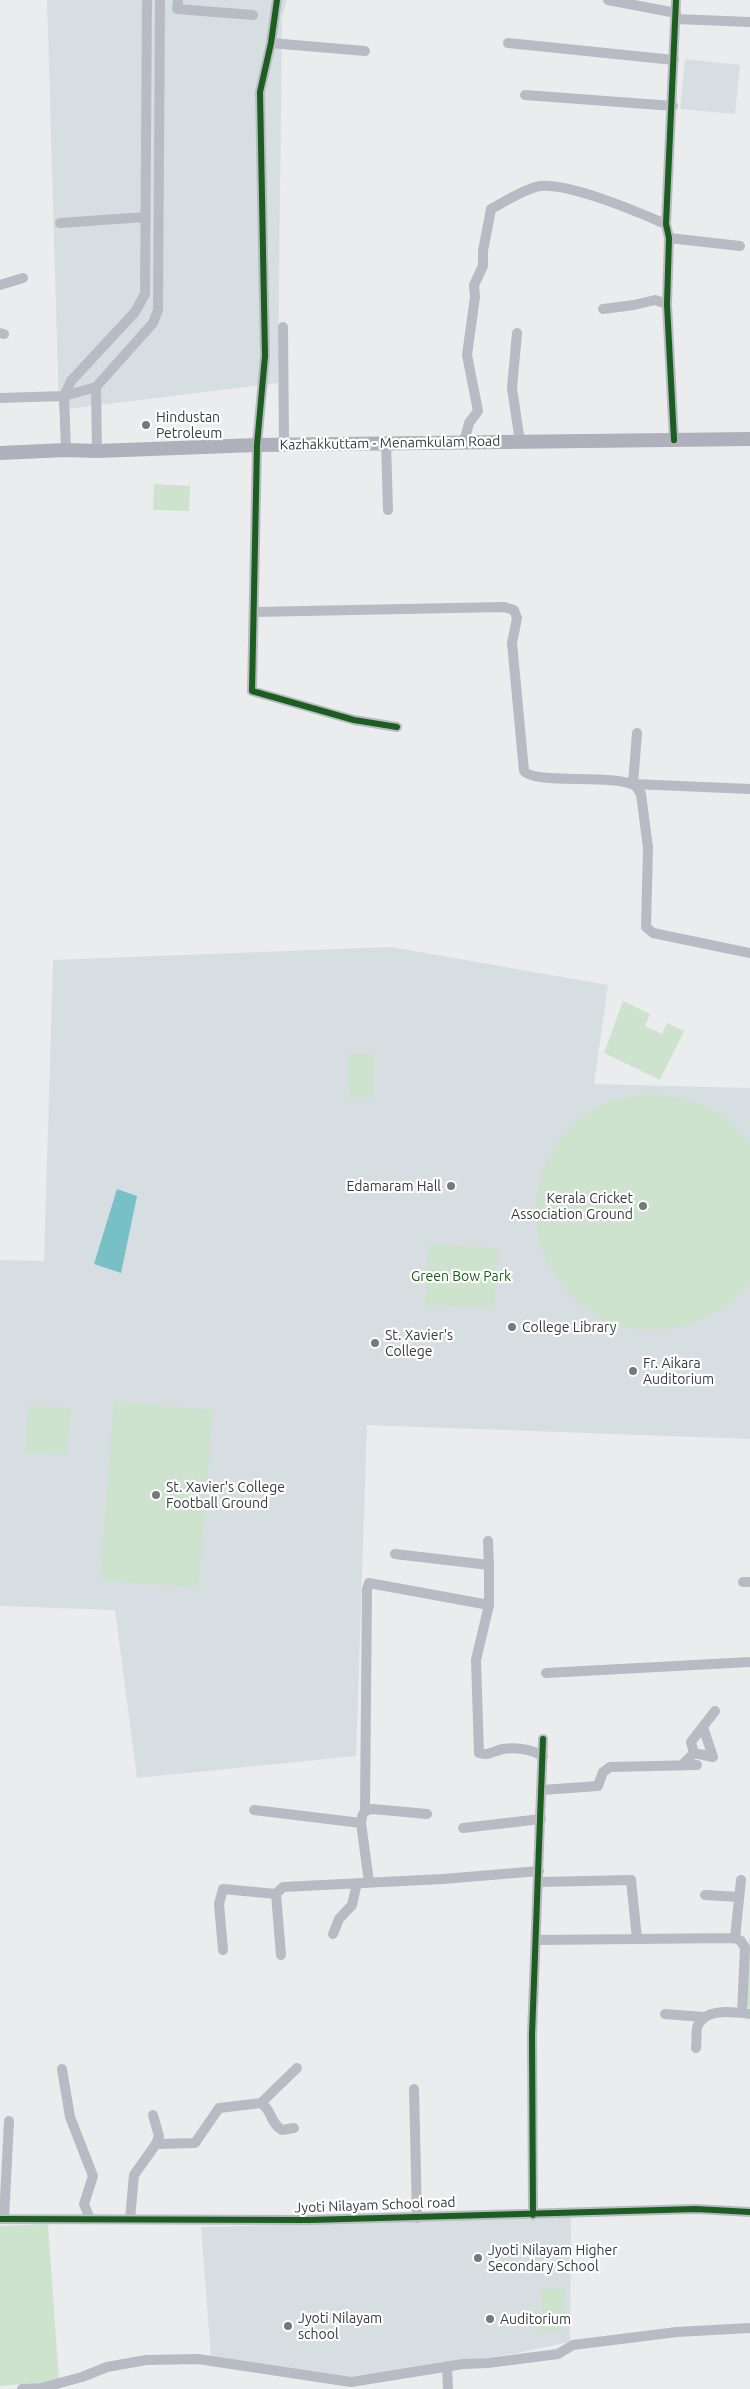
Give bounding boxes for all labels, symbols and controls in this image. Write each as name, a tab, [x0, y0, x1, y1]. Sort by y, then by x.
place label: Hindustan Petroleum	[156, 409, 222, 442]
marker: Hindustan Petroleum	[140, 419, 152, 431]
street label: Kazhakkuttam - Menamkulam Road	[279, 433, 501, 453]
place label: Edamaram Hall	[347, 1178, 441, 1194]
marker: Edamaram Hall	[445, 1180, 457, 1192]
place label: Kerala Cricket Association Ground	[511, 1190, 633, 1222]
marker: Kerala Cricket Association Ground	[637, 1200, 649, 1212]
park label: Green Bow Park	[411, 1268, 511, 1284]
place label: College Library	[522, 1319, 616, 1335]
marker: College Library	[506, 1321, 518, 1333]
place label: St. Xavier's College	[385, 1327, 453, 1360]
marker: St. Xavier's College	[369, 1337, 381, 1349]
place label: Fr. Aikara Auditorium	[643, 1355, 714, 1388]
marker: Fr. Aikara Auditorium	[627, 1365, 639, 1377]
place label: St. Xavier's College Football Ground	[166, 1479, 285, 1511]
marker: St. Xavier's College Football Ground	[150, 1489, 162, 1501]
street label: Jyoti Nilayam School road	[294, 2194, 456, 2216]
place label: Jyoti Nilayam Higher Secondary School	[488, 2242, 618, 2274]
marker: Jyoti Nilayam Higher Secondary School	[472, 2252, 484, 2264]
place label: Jyoti Nilayam school	[298, 2310, 382, 2342]
place label: Auditorium	[500, 2311, 571, 2327]
marker: Auditorium	[484, 2313, 496, 2325]
marker: Jyoti Nilayam school	[282, 2320, 294, 2332]

